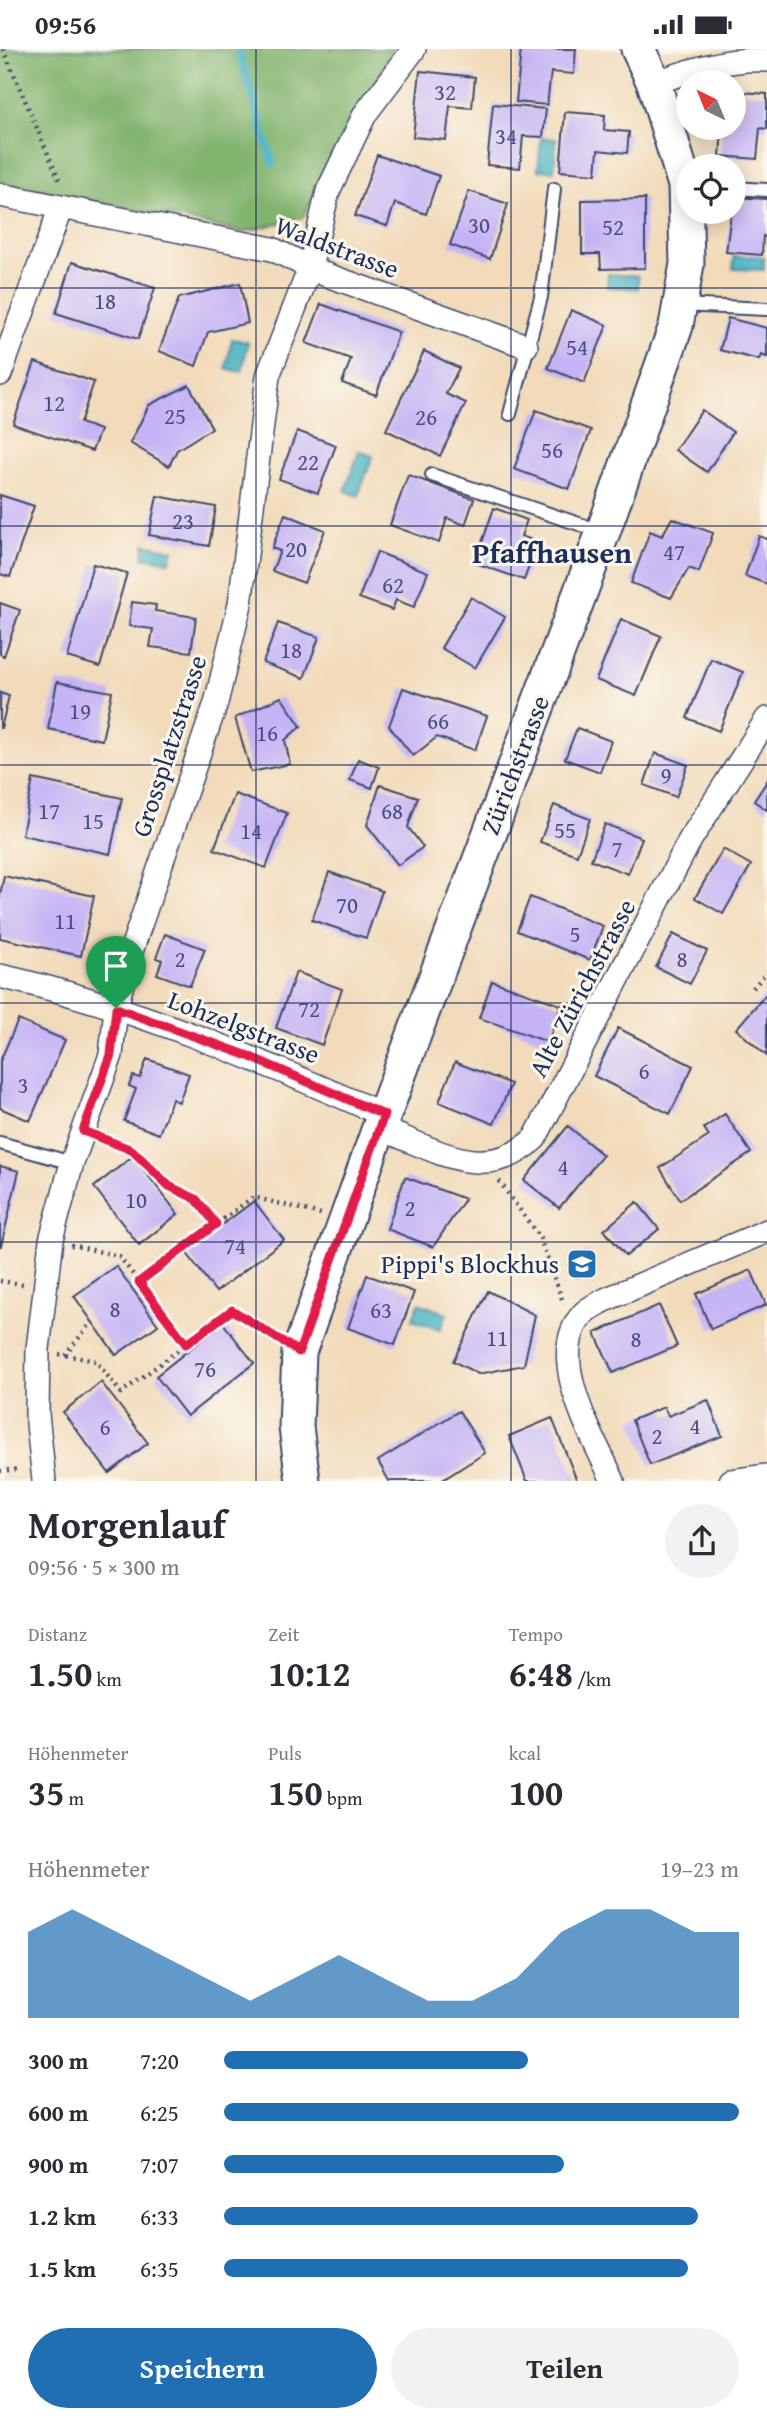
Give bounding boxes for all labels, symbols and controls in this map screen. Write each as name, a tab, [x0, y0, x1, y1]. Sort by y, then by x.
text: 09:56	[35, 5, 96, 44]
north arrow	[676, 70, 746, 140]
map controls	[676, 70, 746, 224]
house number: 32	[434, 75, 456, 108]
house number: 34	[495, 119, 517, 152]
button: locate	[676, 154, 746, 224]
street label: Waldstrasse	[270, 205, 405, 288]
house number: 30	[468, 208, 490, 241]
house number: 52	[602, 210, 624, 243]
house number: 18	[94, 284, 116, 317]
house number: 54	[566, 330, 588, 363]
house number: 12	[43, 386, 65, 419]
house number: 25	[164, 399, 186, 432]
house number: 26	[415, 400, 437, 433]
house number: 56	[541, 433, 563, 466]
house number: 22	[297, 445, 319, 478]
house number: 23	[172, 504, 194, 537]
district label: Pfaffhausen	[472, 530, 632, 574]
house number: 20	[285, 532, 307, 565]
house number: 47	[663, 535, 685, 568]
house number: 62	[382, 568, 404, 601]
house number: 18	[280, 633, 302, 666]
street label: Grossplatzstrasse	[121, 650, 216, 842]
street label: Zürichstrasse	[470, 689, 559, 840]
house number: 19	[69, 694, 91, 727]
house number: 66	[427, 704, 449, 737]
house number: 16	[256, 716, 278, 749]
house number: 9	[660, 758, 672, 791]
house number: 17	[38, 794, 60, 827]
house number: 68	[381, 794, 403, 827]
house number: 15	[82, 804, 104, 837]
house number: 55	[554, 813, 576, 846]
house number: 14	[240, 814, 262, 847]
house number: 7	[611, 832, 623, 865]
house number: 70	[336, 888, 358, 921]
street label: Alte Zürichstrasse	[518, 892, 645, 1084]
house number: 11	[54, 904, 76, 937]
house number: 5	[569, 917, 581, 950]
pin	[86, 936, 146, 1008]
house number: 2	[174, 942, 186, 975]
house number: 8	[676, 942, 688, 975]
icon: arrive	[97, 947, 135, 985]
street label: Lohzelgstrasse	[163, 980, 326, 1073]
house number: 72	[298, 992, 320, 1025]
house number: 6	[638, 1054, 650, 1087]
house number: 3	[17, 1068, 29, 1101]
house number: 4	[557, 1150, 569, 1183]
house number: 10	[125, 1183, 147, 1216]
house number: 2	[404, 1191, 416, 1224]
house number: 74	[224, 1229, 246, 1262]
place label: Pippi's Blockhus	[381, 1244, 559, 1283]
school or university icon: Pippi's Blockhus	[565, 1247, 599, 1281]
house number: 8	[109, 1292, 121, 1325]
house number: 63	[370, 1293, 392, 1326]
house number: 11	[486, 1321, 508, 1354]
house number: 8	[630, 1322, 642, 1355]
house number: 76	[194, 1352, 216, 1385]
house number: 4	[689, 1409, 701, 1442]
house number: 6	[99, 1410, 111, 1443]
house number: 2	[651, 1419, 663, 1452]
text: Morgenlauf	[28, 1496, 226, 1552]
button: share	[665, 1504, 739, 1578]
text: 09:56 · 5 × 300 m	[28, 1550, 180, 1583]
text: Distanz	[28, 1620, 87, 1648]
text: Zeit	[268, 1620, 299, 1648]
text: Tempo	[509, 1620, 563, 1648]
text: 1.50	[28, 1648, 92, 1699]
text: 10:12	[268, 1648, 351, 1699]
text: 6:48	[509, 1648, 573, 1699]
text: km	[92, 1665, 122, 1693]
text: /km	[573, 1665, 611, 1693]
text: Höhenmeter	[28, 1739, 128, 1767]
text: Puls	[268, 1739, 302, 1767]
text: kcal	[509, 1739, 541, 1767]
text: 35	[28, 1767, 64, 1818]
text: 150	[268, 1767, 323, 1818]
text: 100	[509, 1767, 563, 1818]
text: m	[64, 1784, 84, 1812]
text: bpm	[323, 1784, 363, 1812]
text: Höhenmeter	[28, 1852, 150, 1885]
text: 19–23 m	[660, 1852, 739, 1885]
text: 300 m	[28, 2044, 89, 2077]
text: 7:20	[140, 2044, 179, 2077]
text: 600 m	[28, 2096, 89, 2129]
text: 6:25	[140, 2096, 179, 2129]
text: 900 m	[28, 2148, 89, 2181]
text: 7:07	[140, 2148, 179, 2181]
text: 1.2 km	[28, 2200, 96, 2233]
text: 6:33	[140, 2200, 179, 2233]
text: 1.5 km	[28, 2252, 96, 2285]
text: 6:35	[140, 2252, 179, 2285]
button: Speichern	[28, 2328, 377, 2408]
button: Teilen	[391, 2328, 739, 2408]

